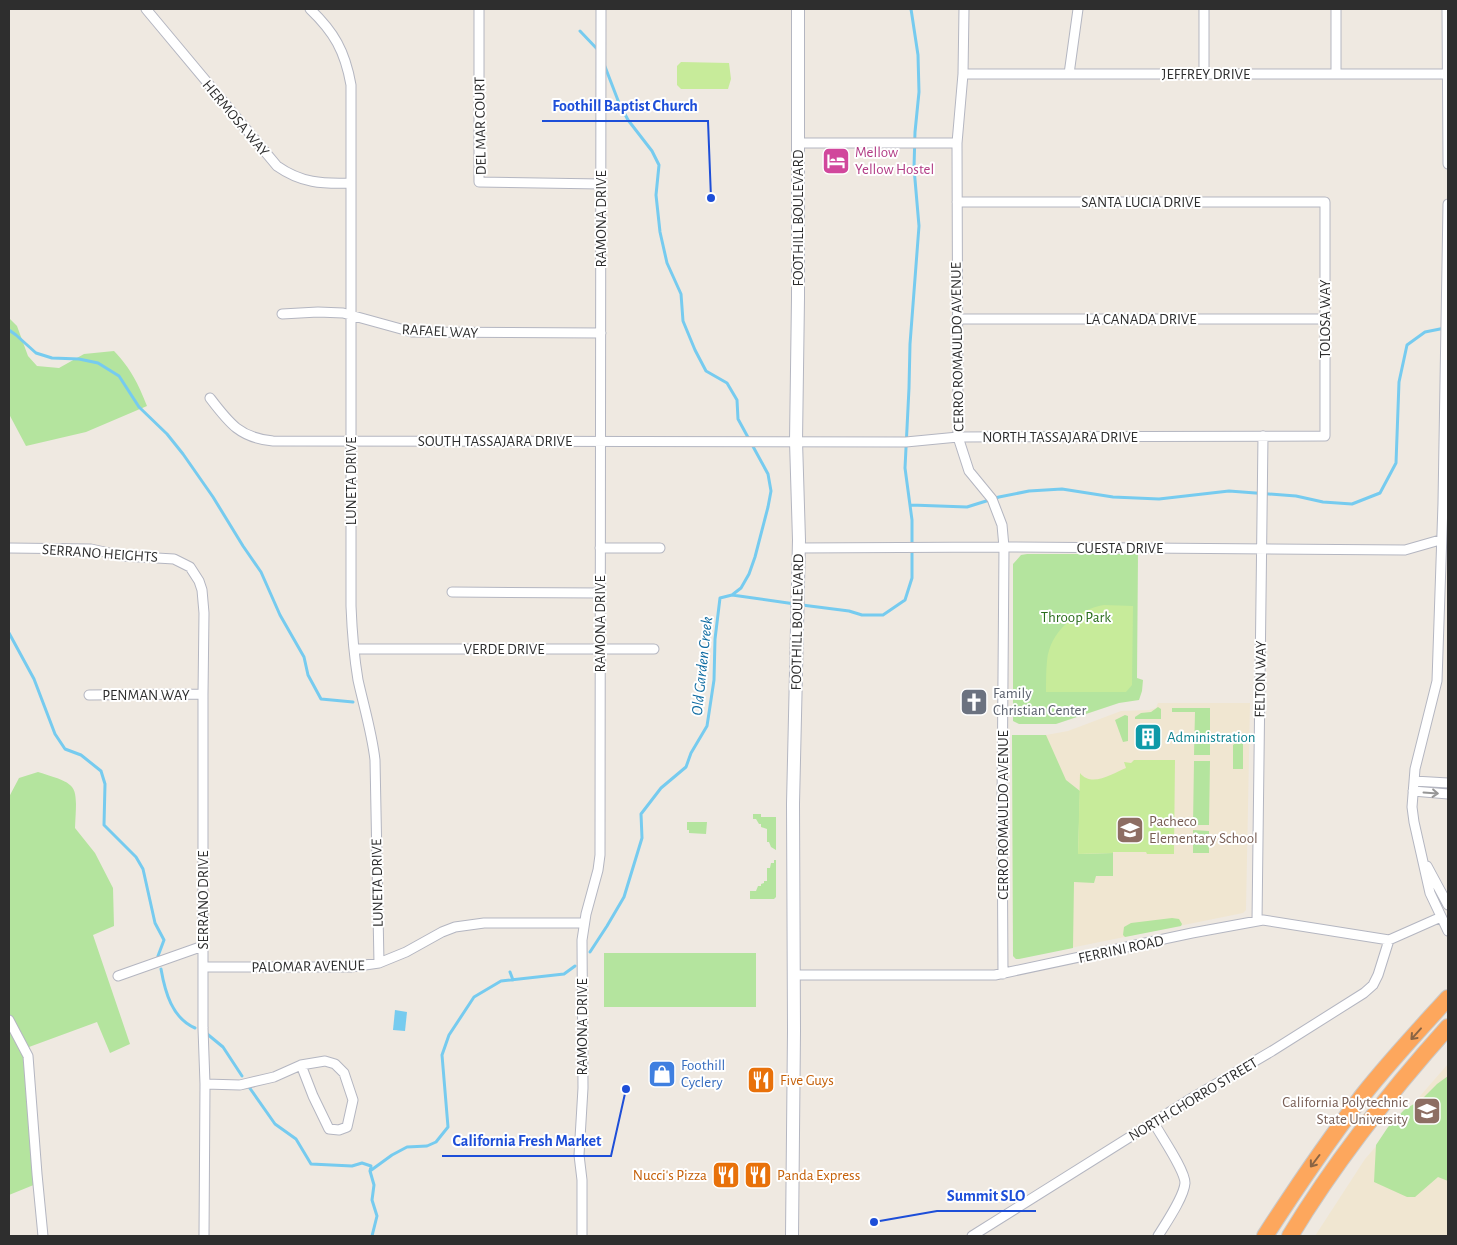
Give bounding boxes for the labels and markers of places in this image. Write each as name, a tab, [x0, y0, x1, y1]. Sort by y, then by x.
callout: Foothill Baptist Church	[542, 90, 708, 121]
place label: Mellow Yellow Hostel	[855, 145, 934, 177]
hotel icon: Mellow Yellow Hostel	[821, 146, 851, 176]
place label: Family Christian Center	[993, 686, 1087, 718]
church icon: Family Christian Center	[959, 687, 989, 717]
building icon: Administration	[1133, 722, 1163, 752]
place label: Administration	[1167, 730, 1256, 745]
place label: Pacheco Elementary School	[1149, 814, 1258, 846]
school or university icon: Pacheco Elementary School	[1115, 815, 1145, 845]
place label: Foothill Cyclery	[681, 1058, 725, 1090]
shop icon: Foothill Cyclery	[647, 1059, 677, 1089]
restaurant icon: Five Guys	[746, 1065, 776, 1095]
place label: Five Guys	[780, 1073, 834, 1088]
place label: California Polytechnic State University	[1282, 1095, 1409, 1127]
school or university icon: California Polytechnic State University	[1412, 1096, 1442, 1126]
callout: California Fresh Market	[442, 1125, 611, 1156]
restaurant icon: Nucci's Pizza	[711, 1160, 741, 1190]
restaurant icon: Panda Express	[743, 1160, 773, 1190]
place label: Nucci's Pizza	[633, 1168, 707, 1183]
place label: Panda Express	[777, 1168, 860, 1183]
callout: Summit SLO	[937, 1180, 1036, 1211]

